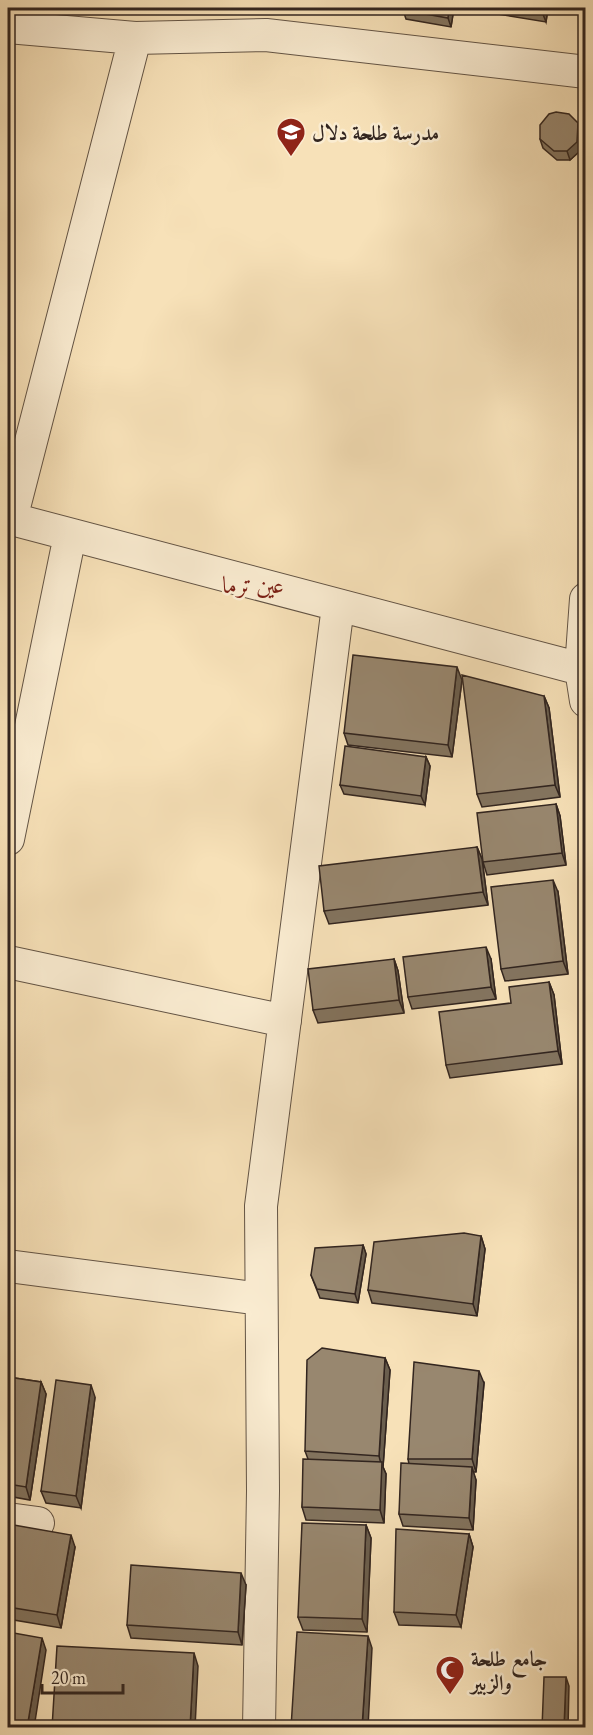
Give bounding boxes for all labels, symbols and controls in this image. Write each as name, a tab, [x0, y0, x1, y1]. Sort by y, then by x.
school or university icon: مدرسة طلحة دلال	[275, 116, 307, 158]
place label: مدرسة طلحة دلال	[312, 119, 439, 146]
district label: عين ترما	[222, 569, 284, 600]
place label: جامع طلحة والزبير	[469, 1645, 548, 1696]
mosque icon: جامع طلحة والزبير	[434, 1654, 466, 1696]
scale bar	[42, 1657, 123, 1695]
text: 20 m	[51, 1666, 86, 1689]

